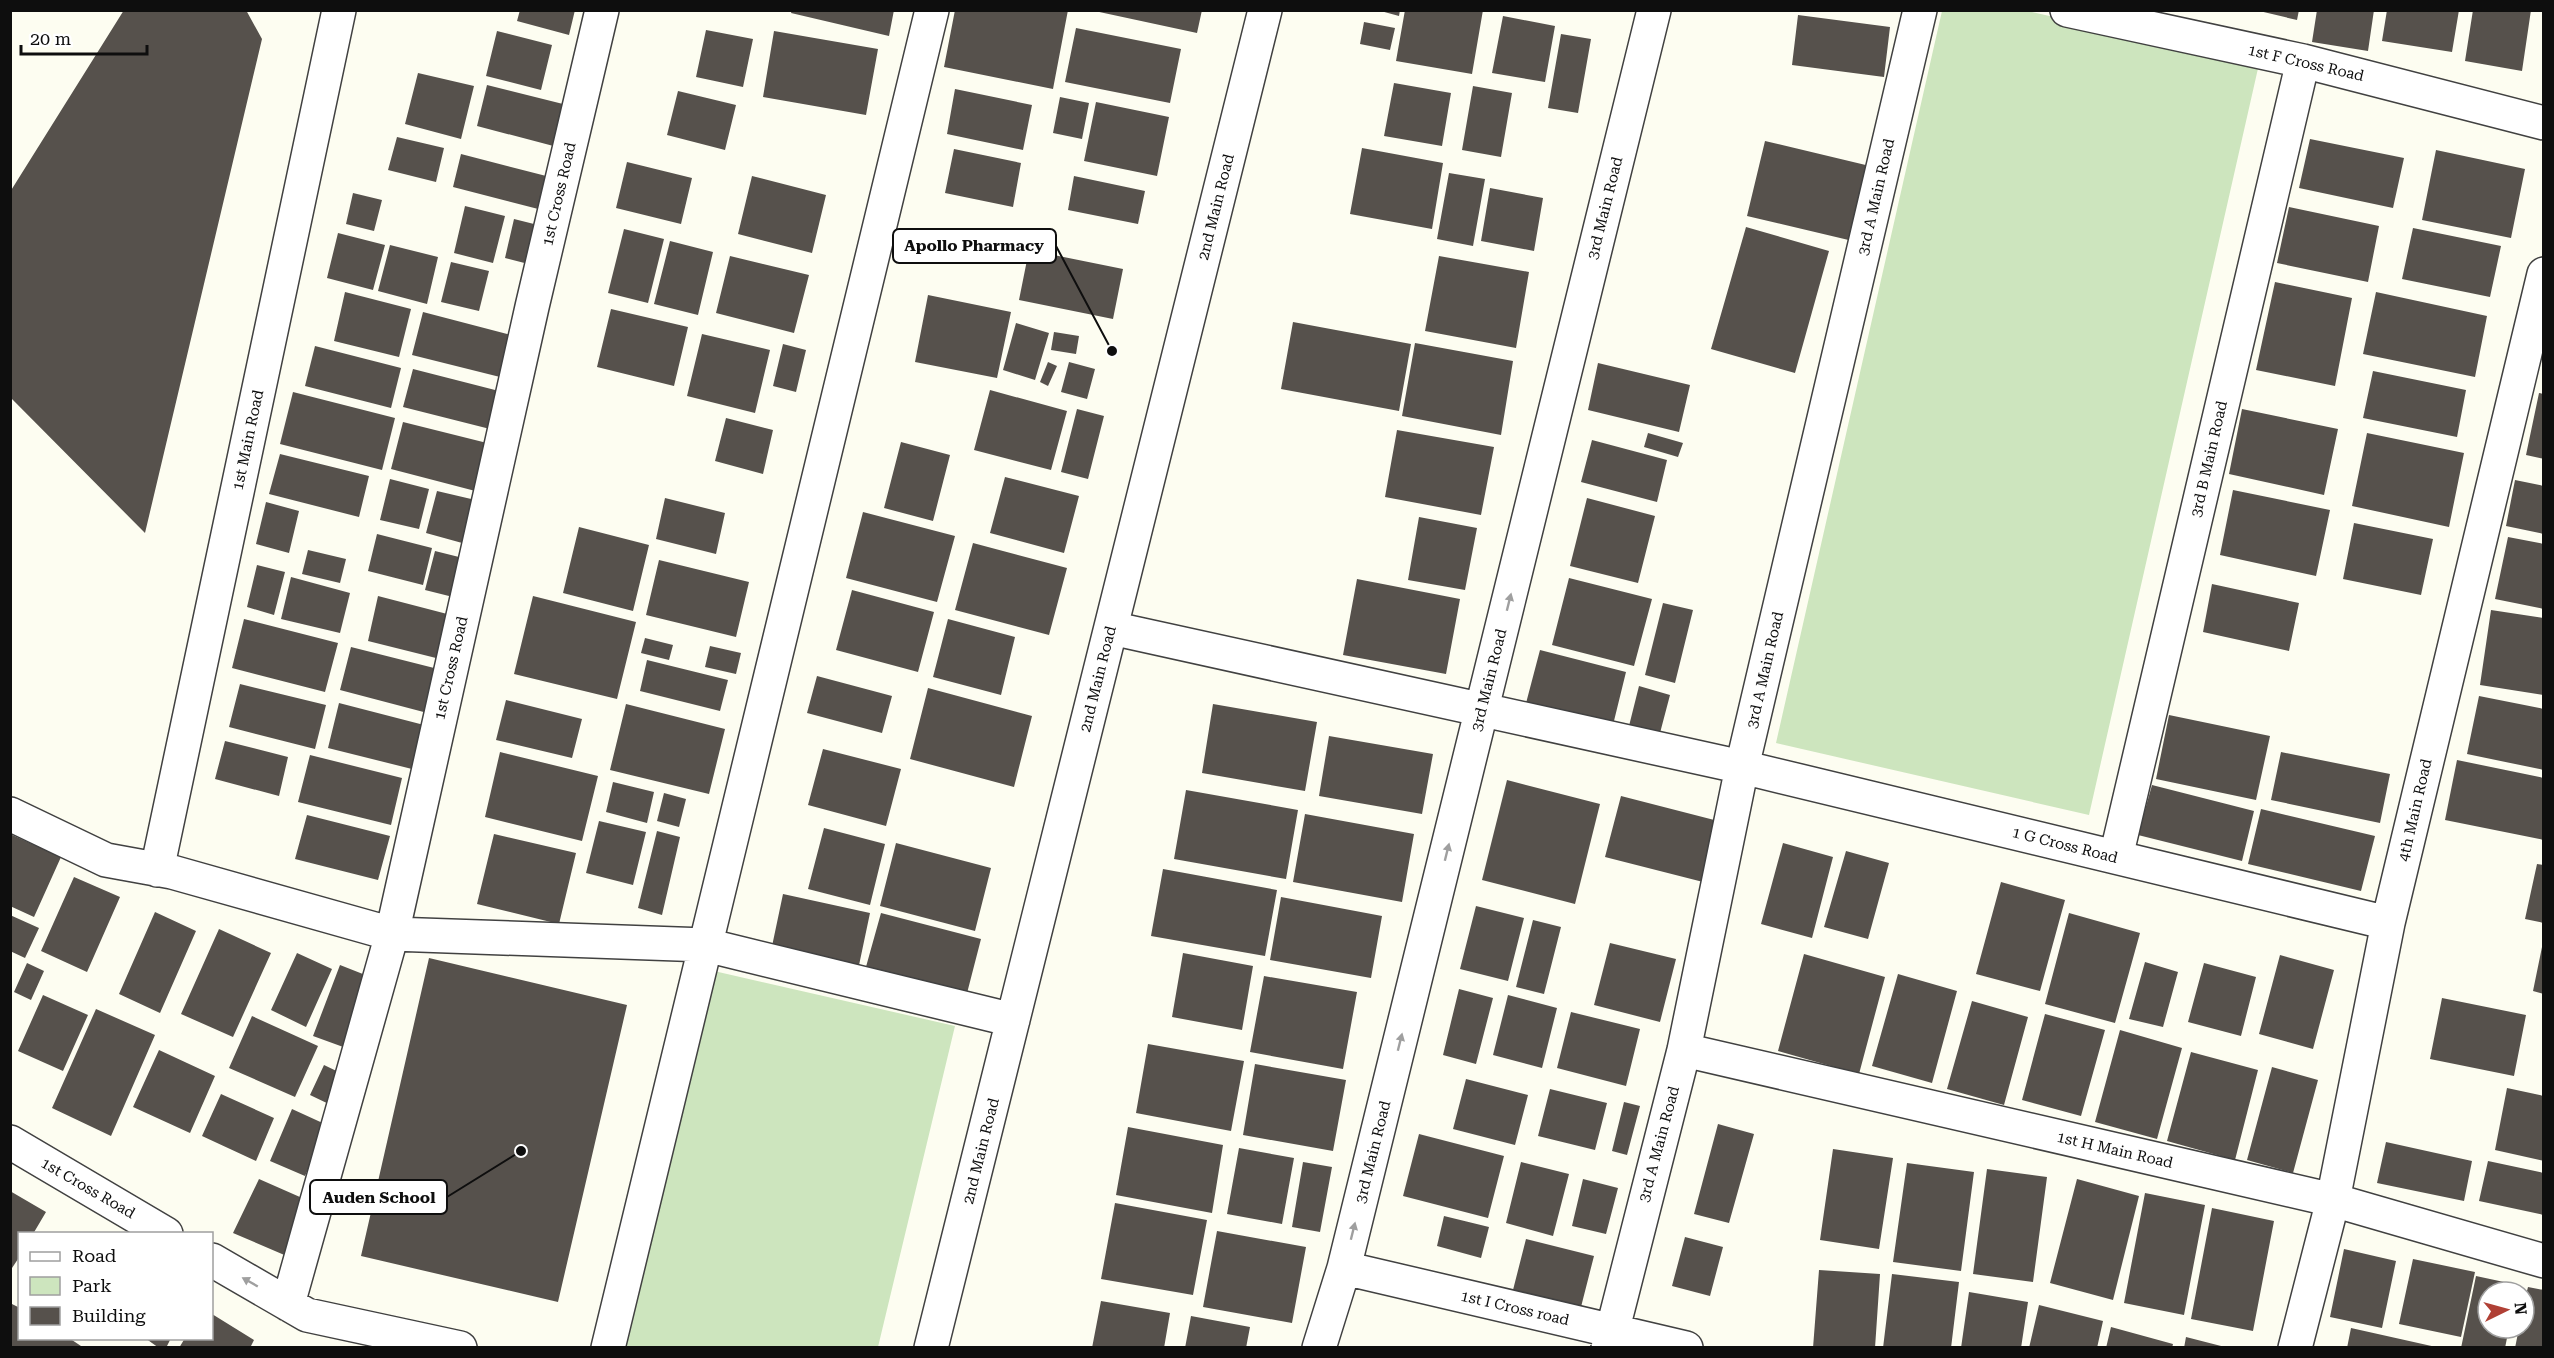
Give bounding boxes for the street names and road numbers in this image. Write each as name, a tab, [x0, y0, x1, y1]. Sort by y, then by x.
street label: 1st F Cross Road	[2246, 41, 2366, 85]
street label: 3rd A Main Road	[1854, 136, 1898, 257]
street label: 1st Cross Road	[538, 140, 580, 248]
street label: 2nd Main Road	[1194, 152, 1238, 262]
street label: 3rd Main Road	[1584, 154, 1627, 261]
street label: 1st Main Road	[229, 388, 268, 492]
street label: 3rd B Main Road	[2187, 399, 2231, 519]
street label: 3rd A Main Road	[1743, 609, 1787, 730]
street label: 1st Cross Road	[430, 614, 472, 722]
street label: 2nd Main Road	[1076, 624, 1120, 734]
street label: 3rd Main Road	[1468, 626, 1511, 733]
street label: 4th Main Road	[2394, 757, 2436, 863]
street label: 1 G Cross Road	[2010, 823, 2120, 867]
street label: 3rd A Main Road	[1635, 1084, 1683, 1204]
street label: 2nd Main Road	[959, 1096, 1003, 1206]
street label: 3rd Main Road	[1352, 1098, 1395, 1205]
street label: 1st H Main Road	[2055, 1128, 2175, 1172]
street label: 1st Cross Road	[38, 1154, 139, 1222]
street label: 1st I Cross road	[1459, 1287, 1571, 1329]

